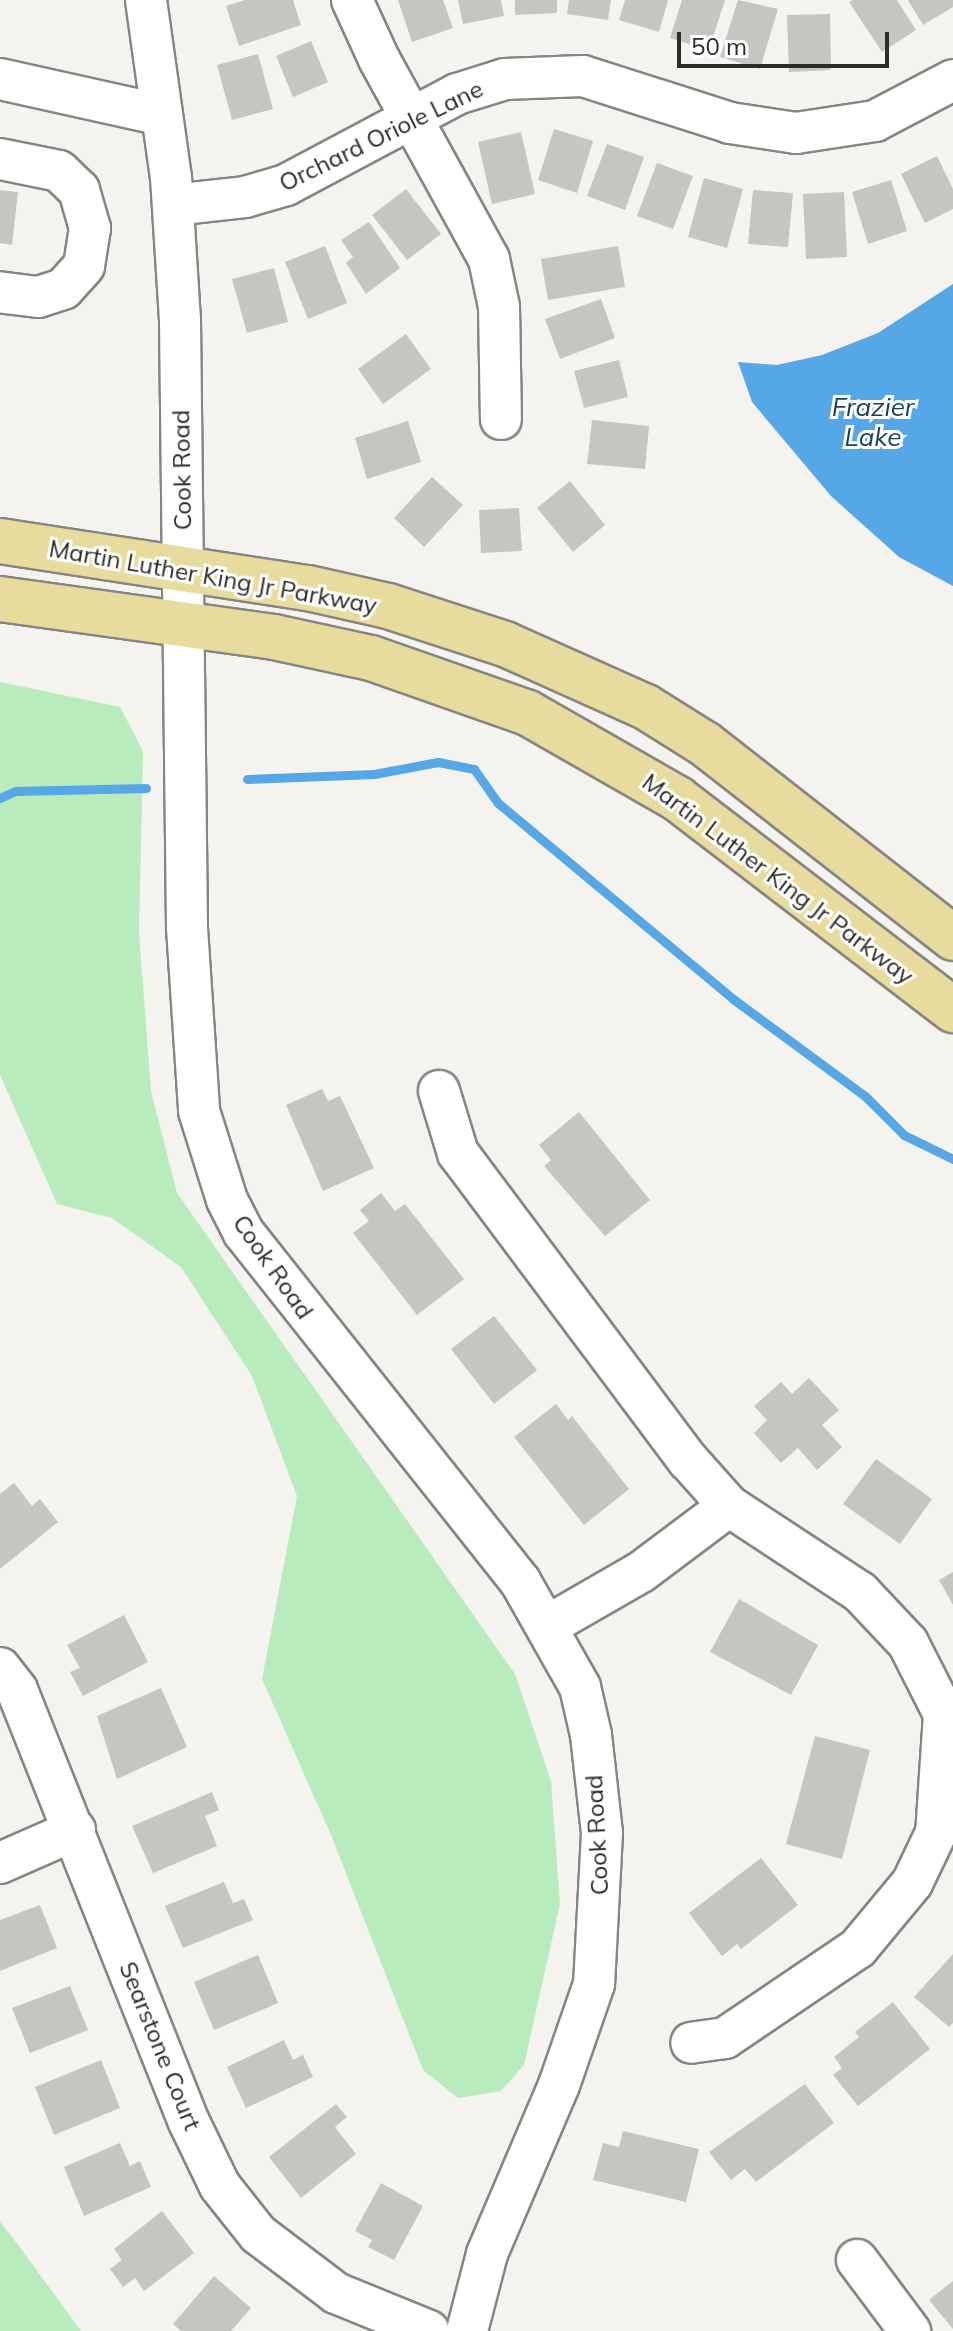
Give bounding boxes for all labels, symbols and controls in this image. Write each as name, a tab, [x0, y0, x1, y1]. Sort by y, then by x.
scale bar	[681, 16, 893, 66]
text: 50 m	[691, 31, 747, 61]
street label: Orchard Oriole Lane	[274, 74, 488, 198]
water label: Frazier Lake	[832, 391, 914, 452]
street label: Cook Road	[167, 410, 197, 530]
street label: Martin Luther King Jr Parkway	[47, 534, 379, 620]
street label: Martin Luther King Jr Parkway	[637, 768, 919, 990]
street label: Cook Road	[227, 1209, 319, 1325]
street label: Cook Road	[579, 1774, 615, 1896]
street label: Searstone Court	[113, 1958, 207, 2134]

